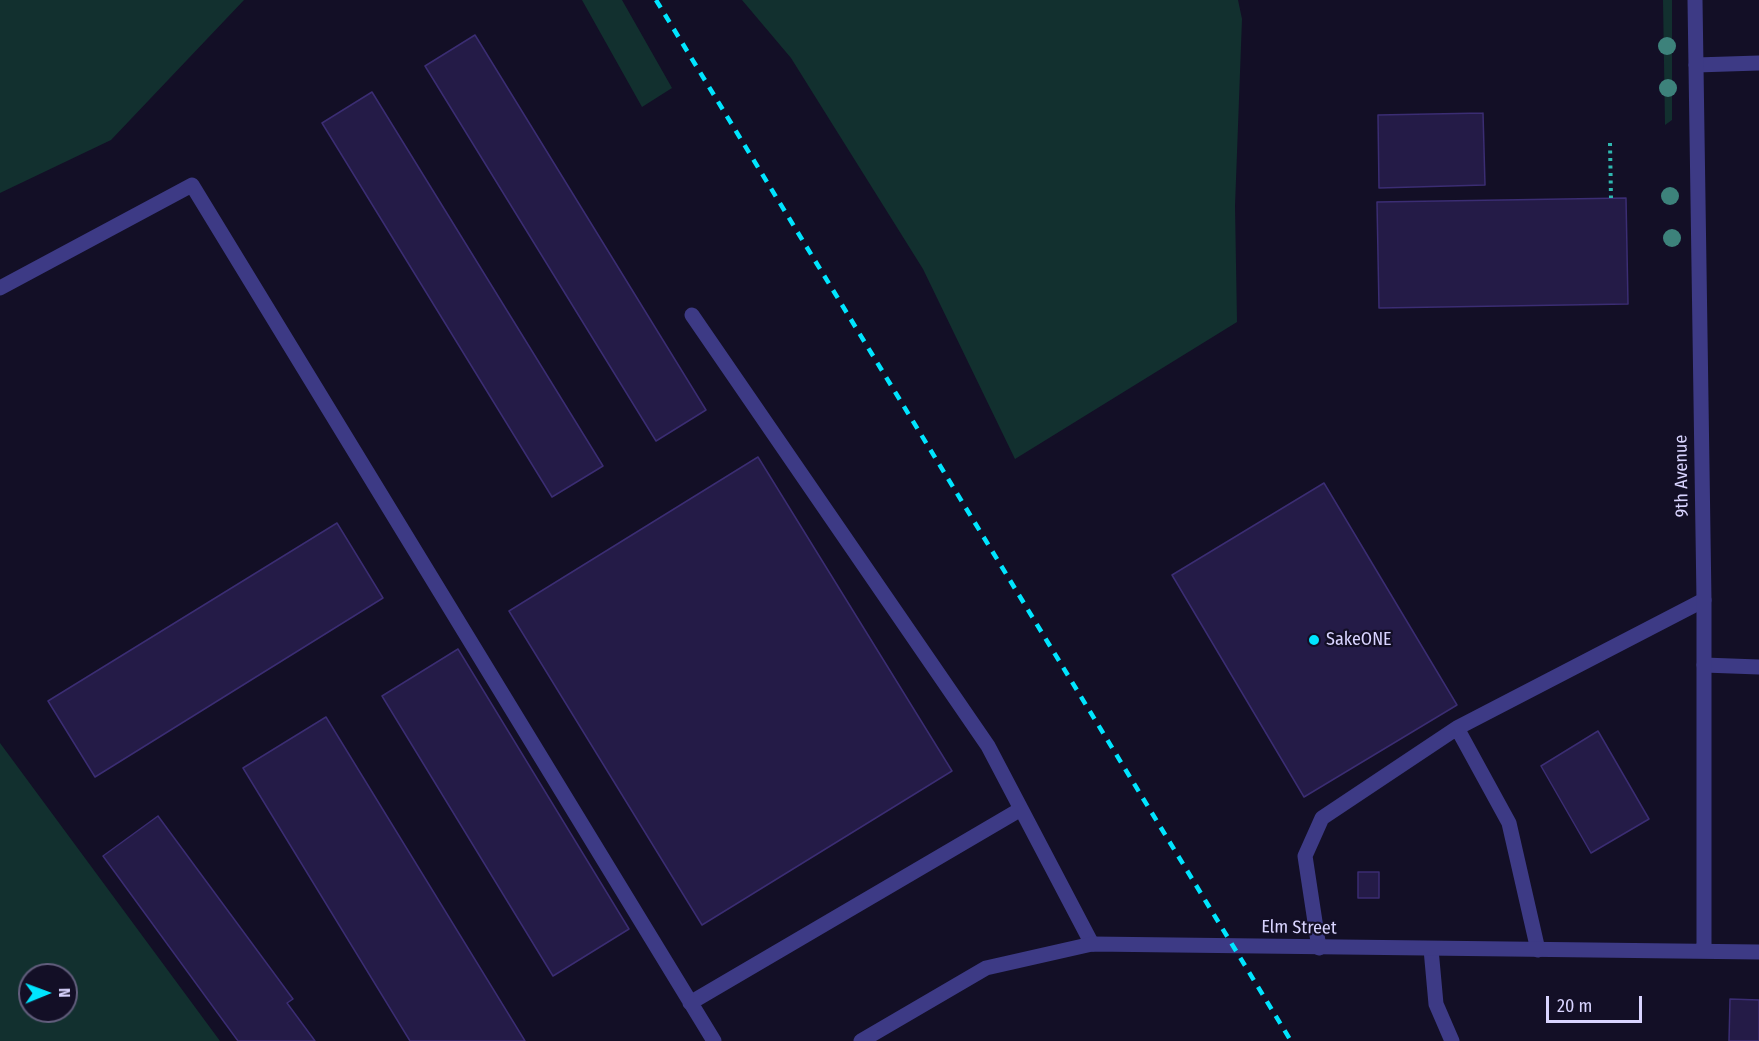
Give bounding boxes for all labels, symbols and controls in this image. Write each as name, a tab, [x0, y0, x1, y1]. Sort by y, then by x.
street label: 9th Avenue	[1670, 435, 1694, 517]
place label: SakeONE	[1326, 629, 1392, 651]
marker: SakeONE	[1307, 633, 1321, 647]
street label: Elm Street	[1261, 917, 1337, 939]
north arrow	[18, 963, 78, 1023]
scale bar	[1549, 984, 1645, 1022]
text: N	[55, 988, 74, 998]
text: 20 m	[1557, 995, 1592, 1017]

